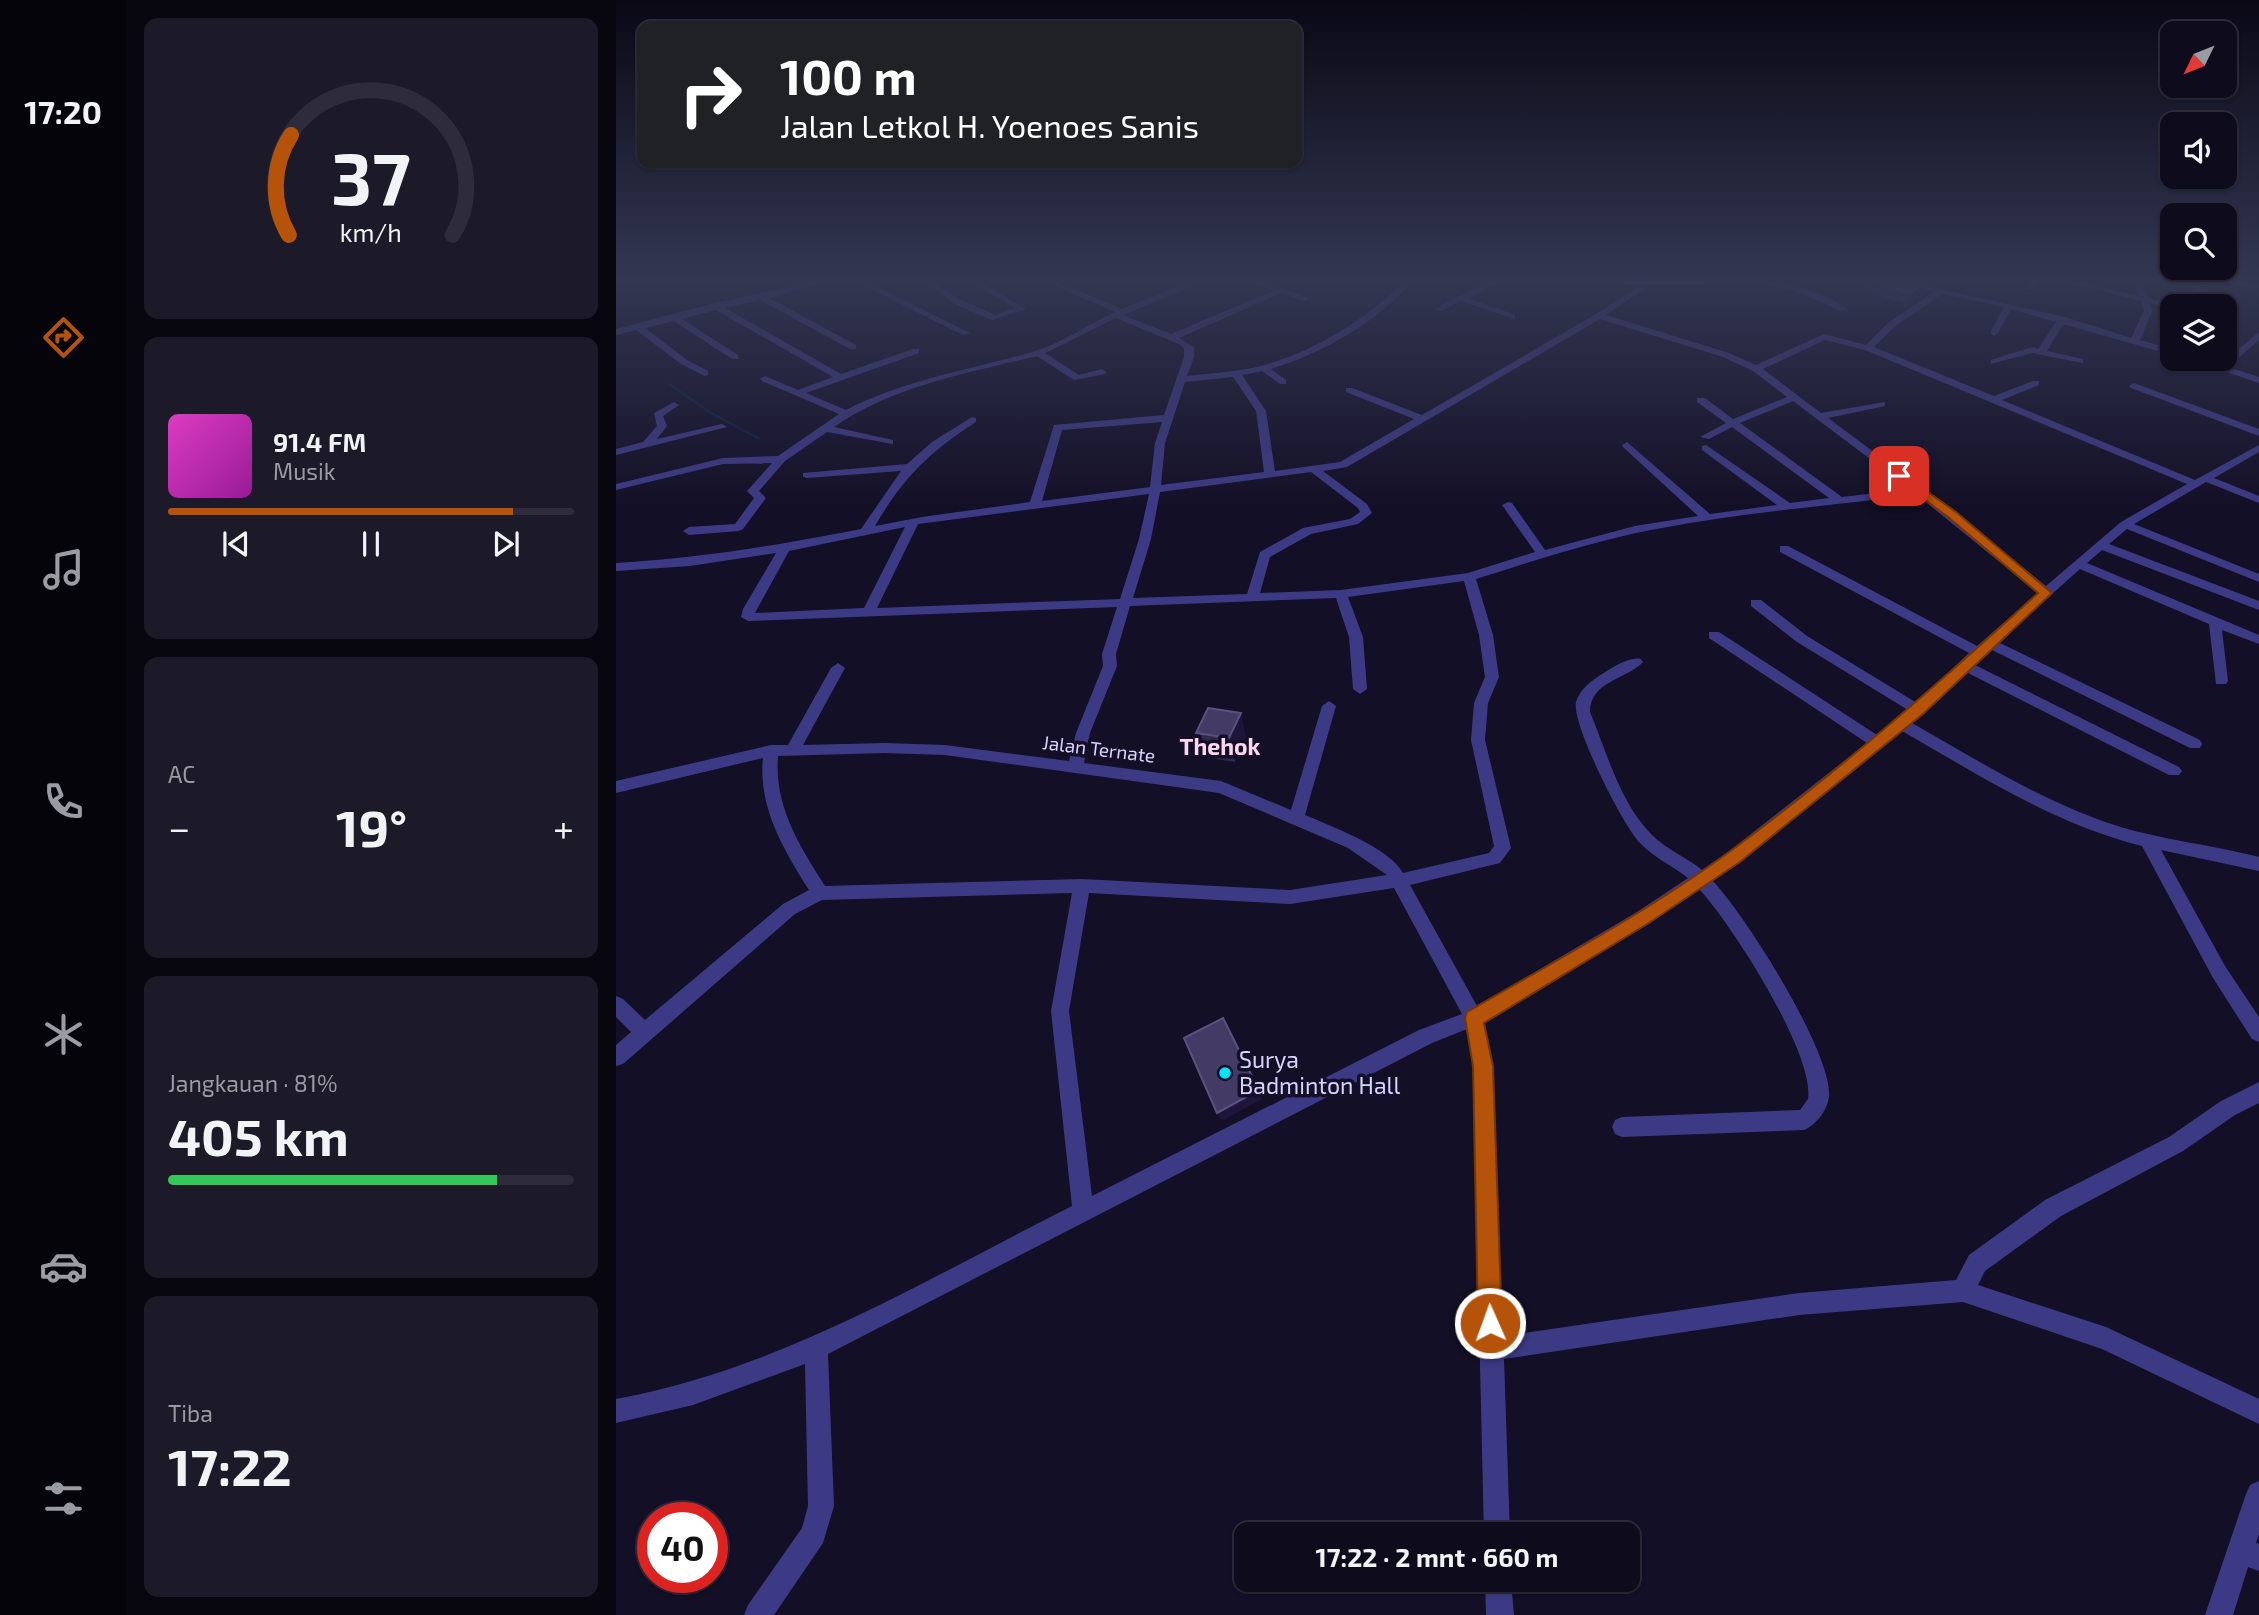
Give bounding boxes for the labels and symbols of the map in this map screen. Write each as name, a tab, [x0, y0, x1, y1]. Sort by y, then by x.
north arrow	[2160, 21, 2236, 98]
pin	[1869, 446, 1929, 506]
street label: Jalan Ternate	[1041, 730, 1157, 767]
district label: Thehok	[1180, 732, 1261, 760]
place label: Surya Badminton Hall	[1239, 1045, 1400, 1099]
marker: Surya Badminton Hall	[1217, 1065, 1233, 1081]
position arrow	[1453, 1286, 1527, 1360]
speed limit sign: 40	[637, 1502, 728, 1593]

